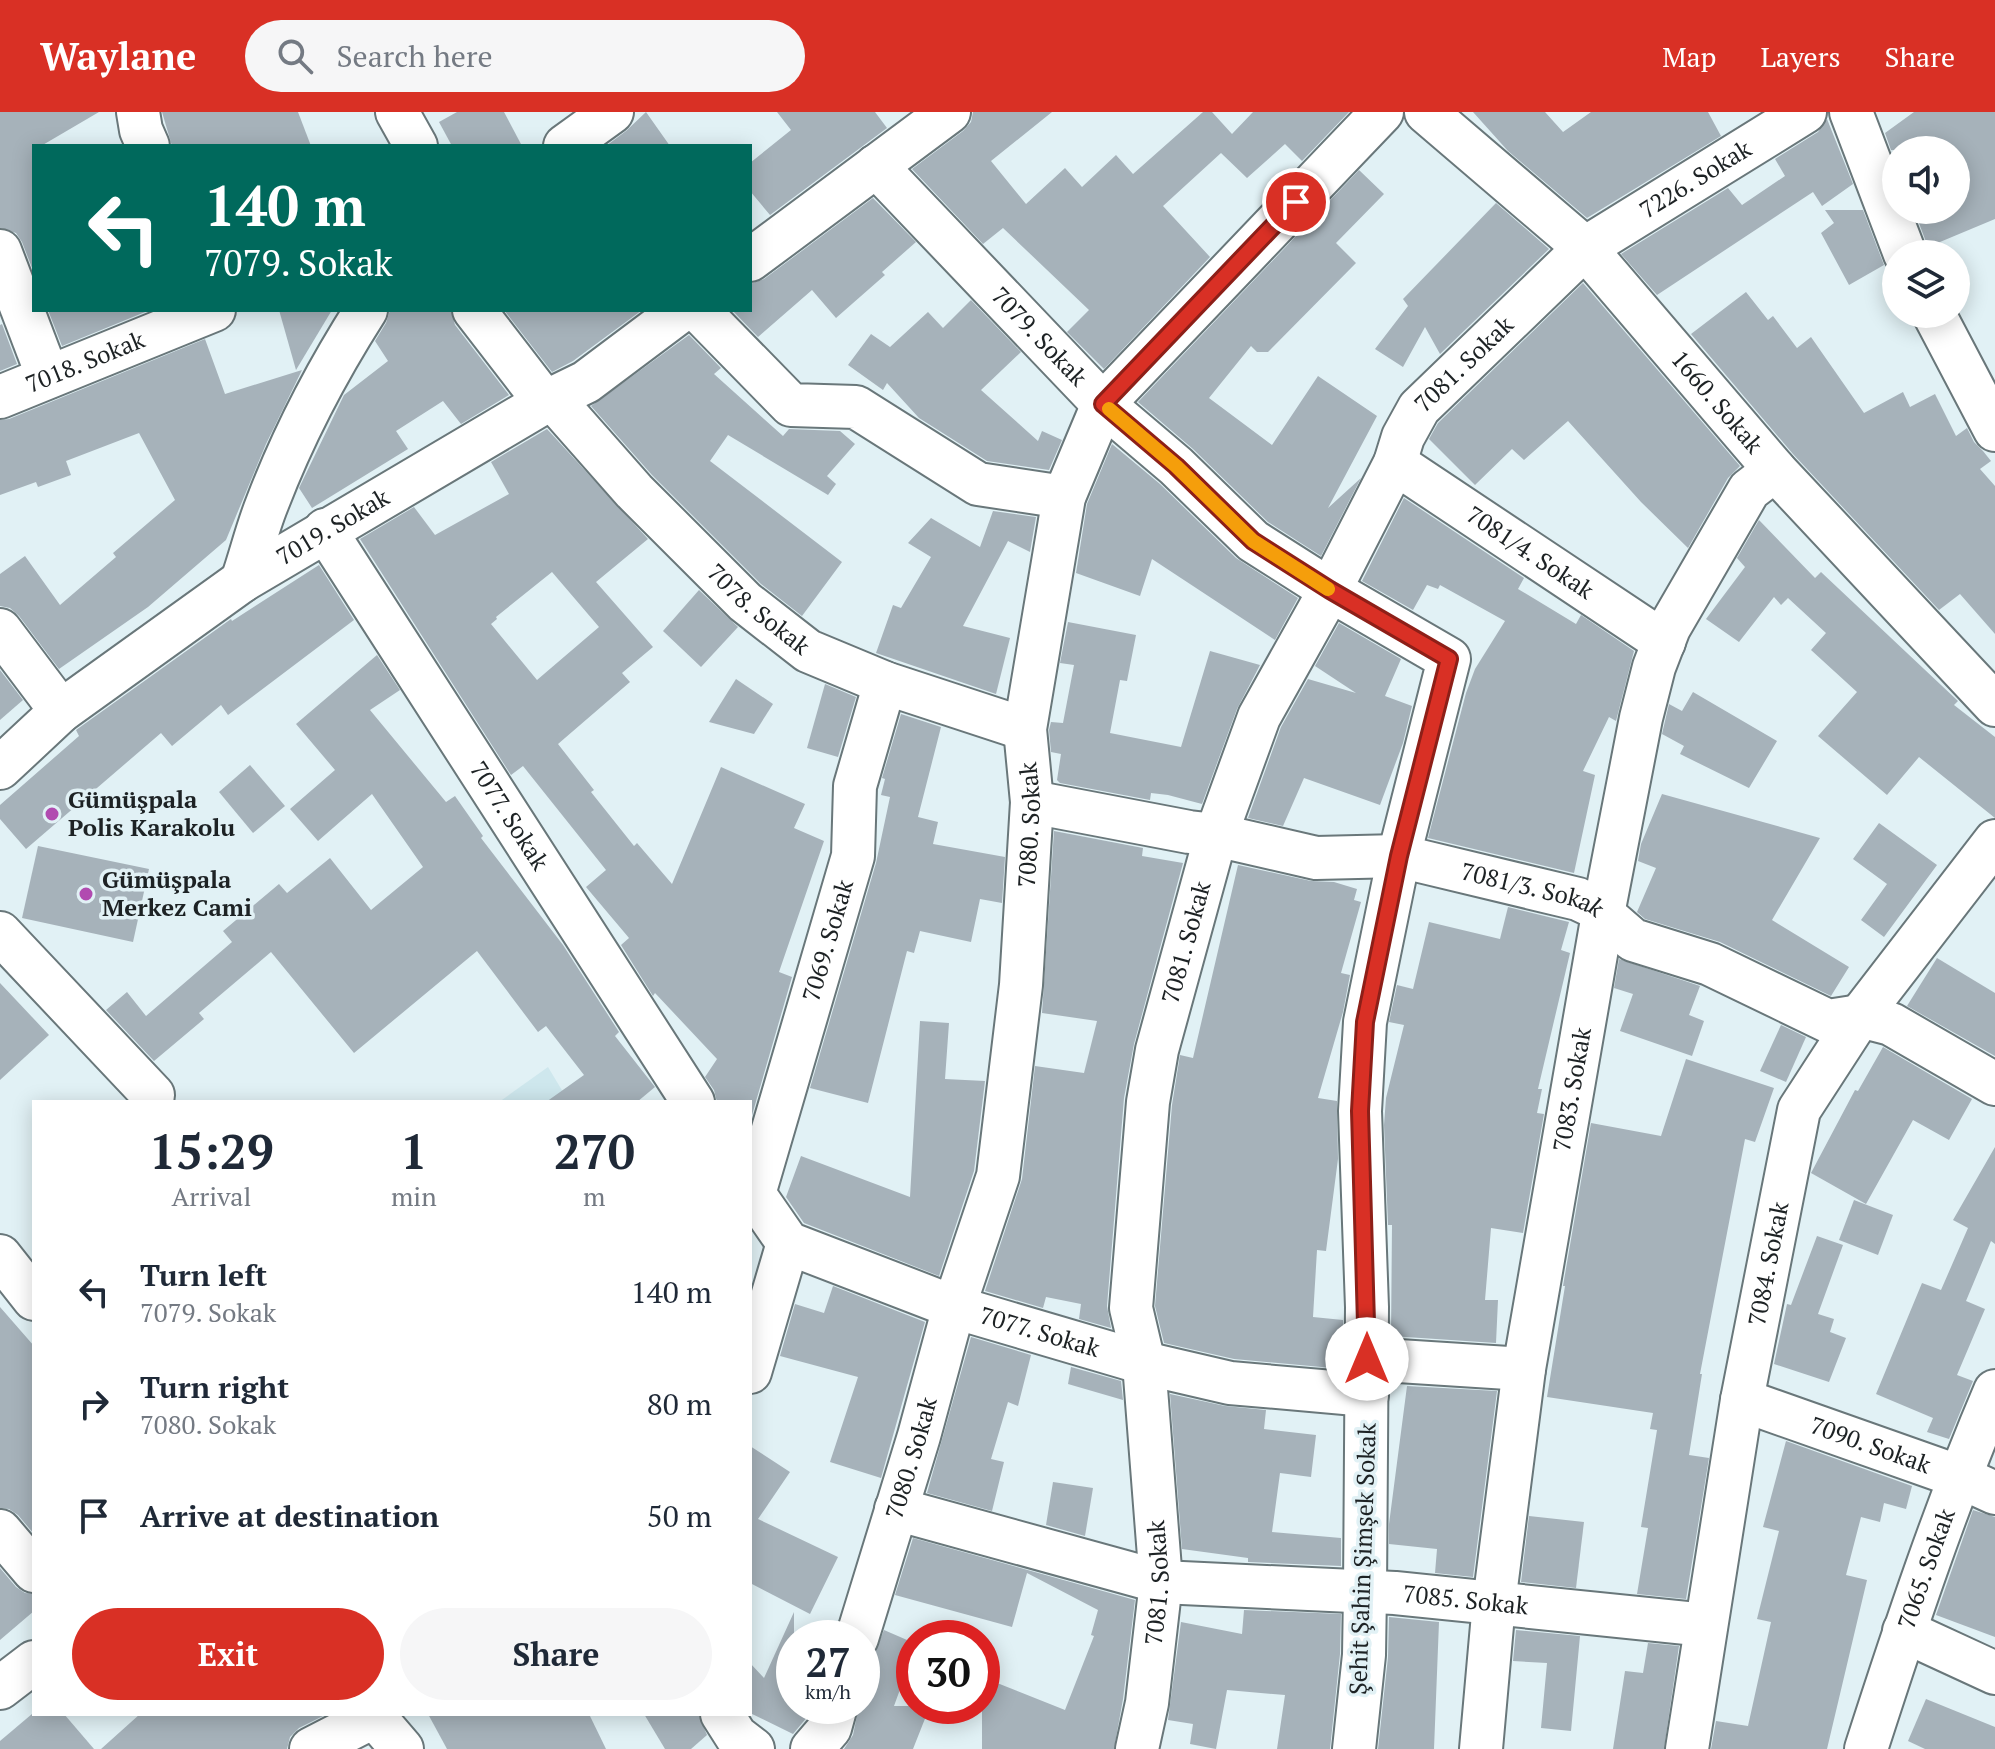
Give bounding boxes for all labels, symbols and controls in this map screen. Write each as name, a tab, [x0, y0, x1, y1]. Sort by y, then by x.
search box	[245, 20, 805, 92]
text: Waylane	[40, 31, 197, 81]
icon: search	[273, 34, 317, 78]
text: Search here	[337, 36, 493, 76]
text: Map	[1662, 38, 1716, 75]
text: Layers	[1760, 38, 1841, 75]
text: Share	[1885, 38, 1955, 75]
street label: 7226. Sokak	[1633, 132, 1757, 226]
map controls	[1882, 136, 1970, 328]
button: sound	[1882, 136, 1970, 224]
text: 140 m	[204, 168, 366, 242]
pin	[1262, 168, 1330, 236]
icon: left	[72, 176, 176, 280]
icon: arrive	[1274, 180, 1318, 224]
text: 7079. Sokak	[204, 239, 393, 286]
button: layers	[1882, 240, 1970, 328]
street label: 7079. Sokak	[985, 280, 1095, 393]
street label: 7081. Sokak	[1407, 308, 1520, 419]
street label: 7018. Sokak	[21, 323, 150, 400]
street label: 1660. Sokak	[1665, 343, 1771, 460]
street label: 7019. Sokak	[270, 480, 395, 572]
street label: 7081/4. Sokak	[1460, 498, 1601, 606]
street label: 7078. Sokak	[701, 556, 817, 662]
street label: 7077. Sokak	[463, 755, 557, 876]
street label: 7080. Sokak	[1010, 760, 1047, 889]
place label: Gümüşpala Polis Karakolu	[68, 783, 235, 843]
marker: Gümüşpala Polis Karakolu	[43, 805, 61, 823]
street label: 7081/3. Sokak	[1458, 854, 1613, 924]
place label: Gümüşpala Merkez Cami	[102, 863, 252, 923]
street label: 7069. Sokak	[794, 875, 860, 1005]
street label: 7081. Sokak	[1153, 877, 1218, 1007]
marker: Gümüşpala Merkez Cami	[77, 885, 95, 903]
street label: 7083. Sokak	[1545, 1024, 1598, 1154]
text: 15:29	[149, 1119, 274, 1183]
text: 1	[400, 1119, 427, 1183]
text: 270	[554, 1119, 635, 1183]
text: Arrival	[172, 1179, 251, 1213]
text: min	[391, 1179, 437, 1213]
text: m	[583, 1179, 606, 1213]
street label: 7084. Sokak	[1740, 1198, 1796, 1329]
text: Turn left	[140, 1255, 267, 1295]
icon: left	[72, 1270, 116, 1314]
text: 140 m	[631, 1272, 712, 1312]
text: 7079. Sokak	[140, 1295, 276, 1329]
street label: 7077. Sokak	[976, 1298, 1104, 1364]
position arrow	[1325, 1317, 1409, 1401]
text: Turn right	[140, 1367, 289, 1407]
icon: right	[72, 1382, 116, 1426]
text: 80 m	[647, 1384, 712, 1424]
street label: 7080. Sokak	[877, 1393, 944, 1523]
text: 7080. Sokak	[140, 1407, 276, 1441]
street label: 7090. Sokak	[1806, 1408, 1936, 1481]
street label: Şehit Şahin Şimşek Sokak	[1341, 1422, 1383, 1696]
icon: arrive	[72, 1494, 116, 1538]
text: Arrive at destination	[140, 1496, 439, 1536]
text: 50 m	[647, 1496, 712, 1536]
street label: 7065. Sokak	[1890, 1503, 1962, 1633]
street label: 7081. Sokak	[1137, 1518, 1176, 1647]
street label: 7085. Sokak	[1401, 1577, 1530, 1622]
button: Exit	[72, 1608, 384, 1700]
button: Share	[400, 1608, 712, 1700]
speed limit sign: 30	[896, 1620, 1000, 1724]
text: 27	[805, 1635, 851, 1688]
text: km/h	[805, 1678, 851, 1705]

